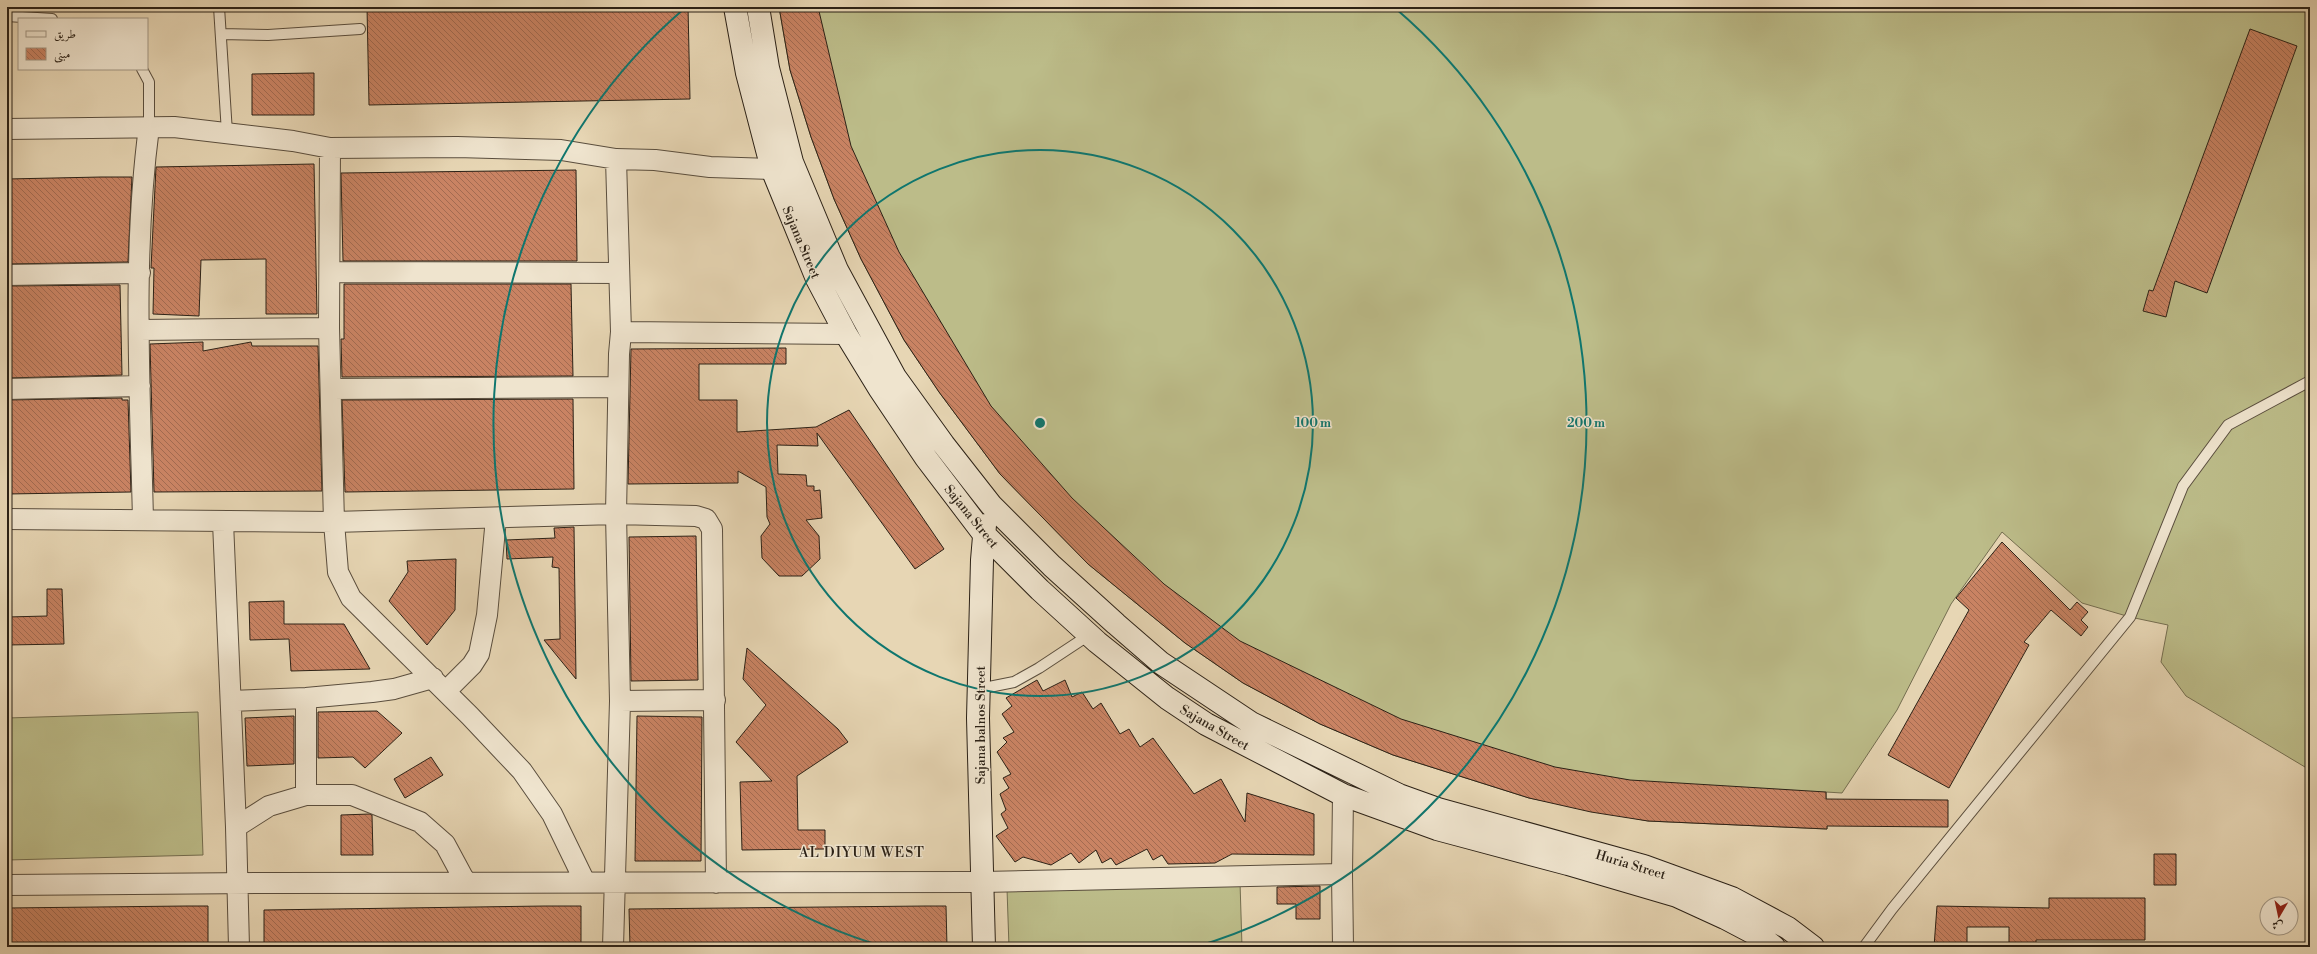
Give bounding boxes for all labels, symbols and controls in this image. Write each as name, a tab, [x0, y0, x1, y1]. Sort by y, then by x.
legend	[18, 18, 148, 70]
text: طريق	[54, 27, 76, 42]
text: مبنى	[54, 47, 70, 63]
street label: Sajana Street	[779, 204, 824, 281]
centre of rings	[1033, 416, 1047, 430]
text: 100 m	[1295, 416, 1331, 431]
text: 200 m	[1567, 416, 1605, 431]
street label: Sajana Street	[941, 482, 1002, 552]
street label: Sajana balnos Street	[973, 665, 989, 784]
street label: Sajana Street	[1177, 702, 1252, 754]
district label: AL DIYUM WEST	[798, 844, 925, 862]
street label: Huria Street	[1594, 847, 1668, 883]
north arrow	[2259, 896, 2299, 936]
text: ش	[2271, 917, 2284, 933]

